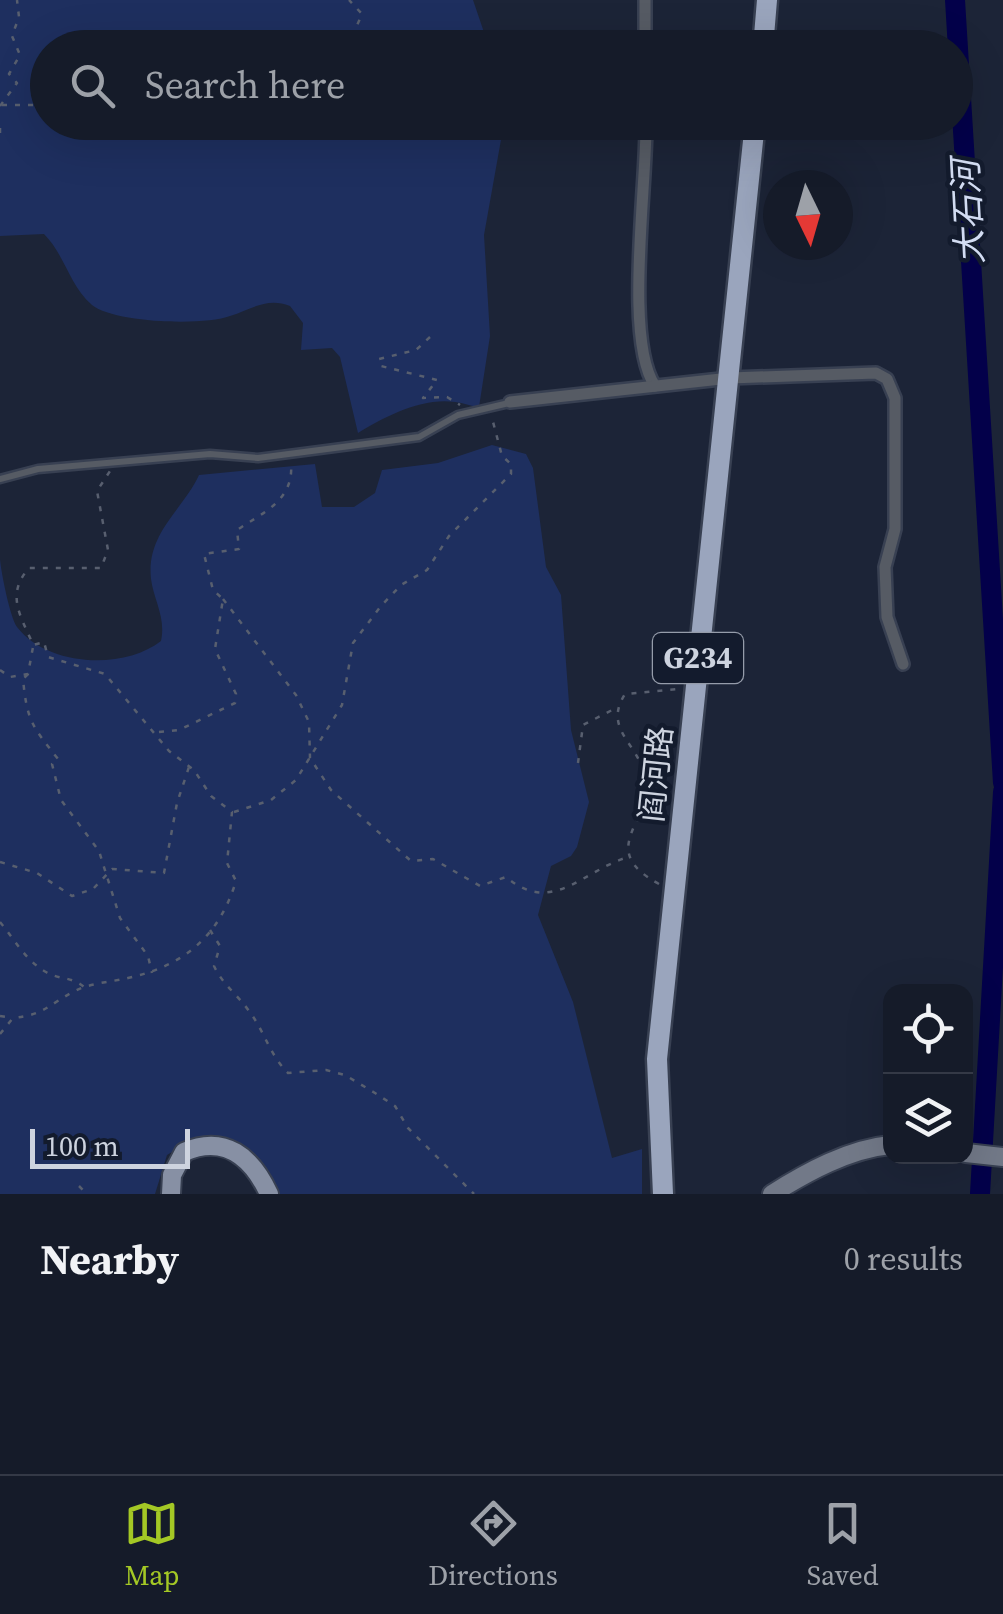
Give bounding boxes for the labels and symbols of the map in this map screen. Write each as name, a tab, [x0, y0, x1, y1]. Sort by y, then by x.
water label: 大石河	[941, 152, 995, 266]
north arrow	[763, 170, 853, 260]
road number: G234	[653, 633, 743, 683]
street label: 阎河路	[629, 724, 683, 824]
scale bar	[30, 1124, 190, 1168]

